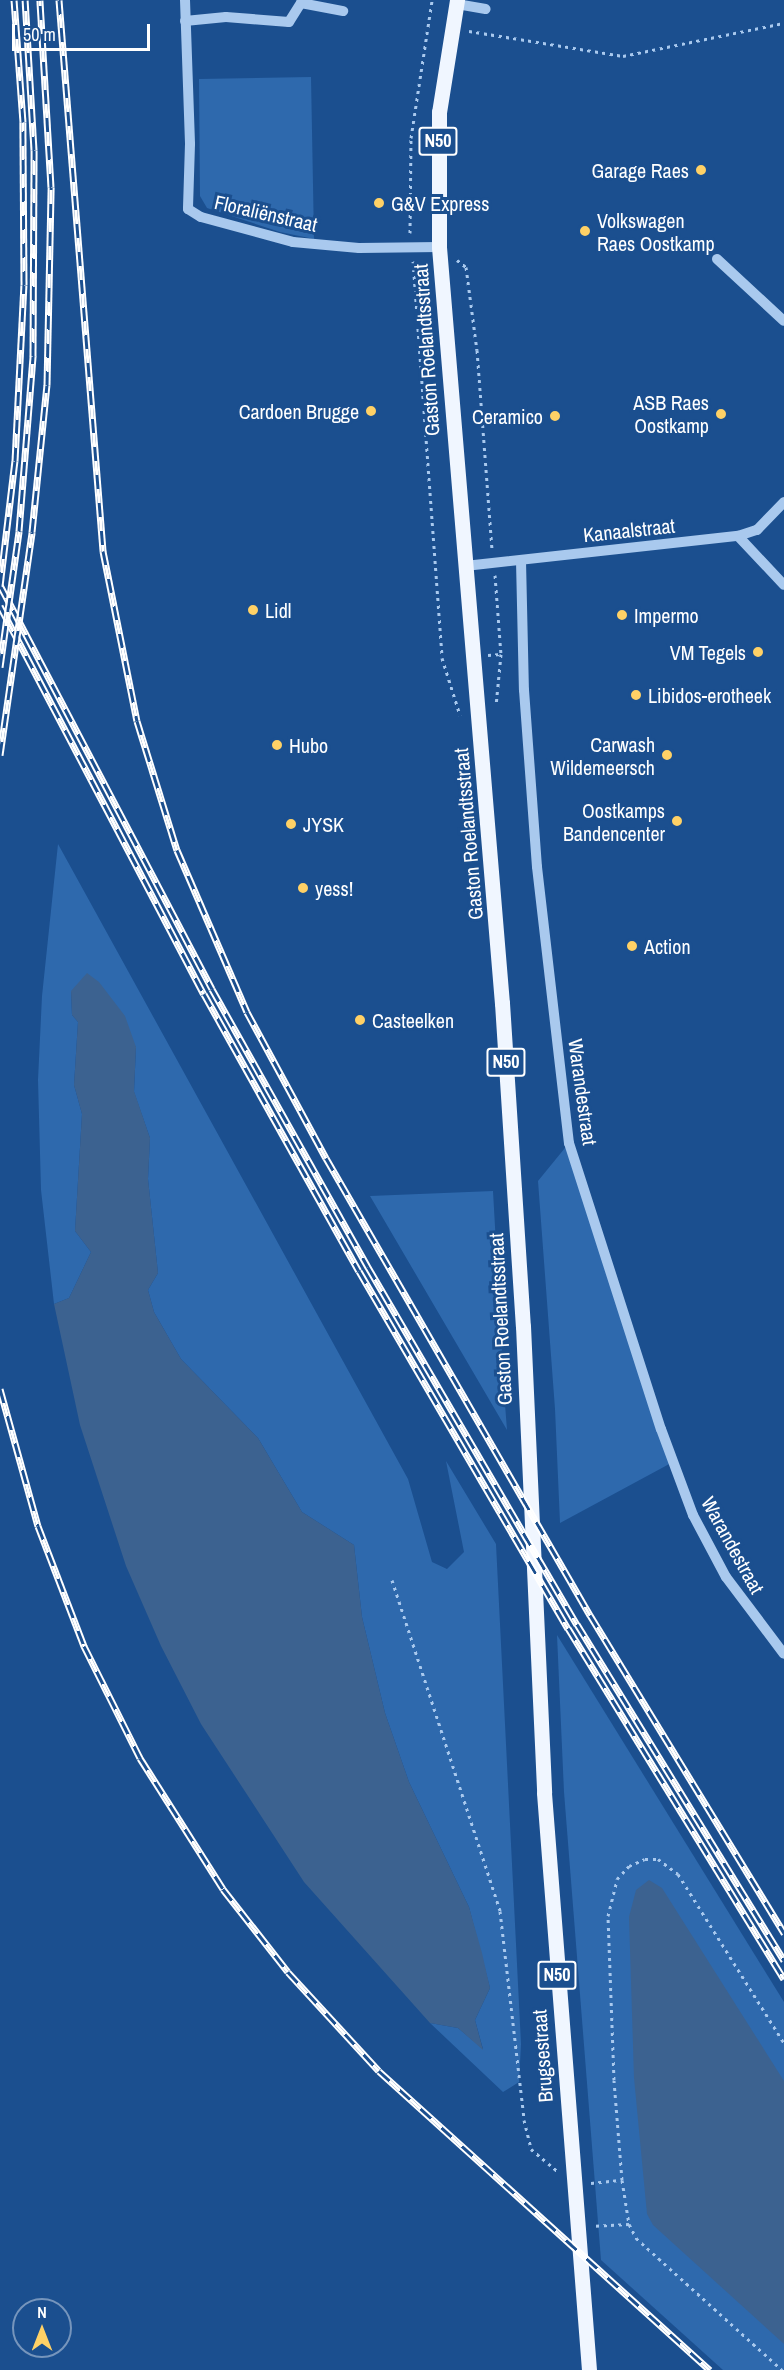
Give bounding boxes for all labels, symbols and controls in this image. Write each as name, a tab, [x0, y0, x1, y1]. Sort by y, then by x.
scale bar	[15, 12, 153, 50]
text: 50 m	[23, 22, 56, 47]
road number: N50	[417, 126, 459, 156]
place label: Garage Raes	[591, 158, 689, 182]
marker: Garage Raes	[694, 163, 708, 177]
street label: Floraliënstraat	[212, 190, 320, 236]
place label: G&V Express	[391, 191, 489, 215]
marker: G&V Express	[372, 196, 386, 210]
place label: Volkswagen Raes Oostkamp	[597, 208, 715, 255]
marker: Volkswagen Raes Oostkamp	[578, 224, 592, 238]
street label: Gaston Roelandtsstraat	[408, 263, 444, 437]
place label: ASB Raes Oostkamp	[633, 390, 709, 437]
place label: Cardoen Brugge	[239, 399, 359, 423]
marker: Cardoen Brugge	[364, 404, 378, 418]
place label: Ceramico	[472, 404, 543, 428]
marker: ASB Raes Oostkamp	[714, 407, 728, 421]
marker: Ceramico	[548, 409, 562, 423]
street label: Kanaalstraat	[582, 513, 676, 547]
place label: Lidl	[265, 598, 291, 622]
marker: Lidl	[246, 603, 260, 617]
place label: Impermo	[634, 603, 699, 627]
marker: Impermo	[615, 608, 629, 622]
place label: VM Tegels	[669, 640, 746, 664]
marker: VM Tegels	[751, 645, 765, 659]
place label: Libidos-erotheek	[648, 683, 771, 707]
marker: Libidos-erotheek	[629, 688, 643, 702]
place label: Carwash Wildemeersch	[550, 732, 655, 779]
place label: Hubo	[289, 733, 328, 757]
marker: Hubo	[270, 738, 284, 752]
street label: Gaston Roelandtsstraat	[449, 747, 487, 921]
marker: Carwash Wildemeersch	[660, 748, 674, 762]
place label: Oostkamps Bandencenter	[563, 798, 665, 845]
place label: JYSK	[303, 812, 344, 836]
marker: Oostkamps Bandencenter	[670, 814, 684, 828]
marker: JYSK	[284, 817, 298, 831]
place label: yess!	[315, 876, 353, 900]
marker: yess!	[296, 881, 310, 895]
place label: Action	[644, 934, 690, 958]
marker: Action	[625, 939, 639, 953]
place label: Casteelken	[372, 1008, 454, 1032]
marker: Casteelken	[353, 1013, 367, 1027]
street label: Warandestraat	[564, 1037, 602, 1147]
road number: N50	[485, 1047, 527, 1077]
street label: Gaston Roelandtsstraat	[484, 1232, 516, 1406]
street label: Warandestraat	[697, 1492, 769, 1598]
road number: N50	[536, 1960, 578, 1990]
street label: Brugsestraat	[527, 2009, 557, 2103]
north arrow	[12, 2298, 72, 2358]
text: N	[37, 2301, 47, 2323]

